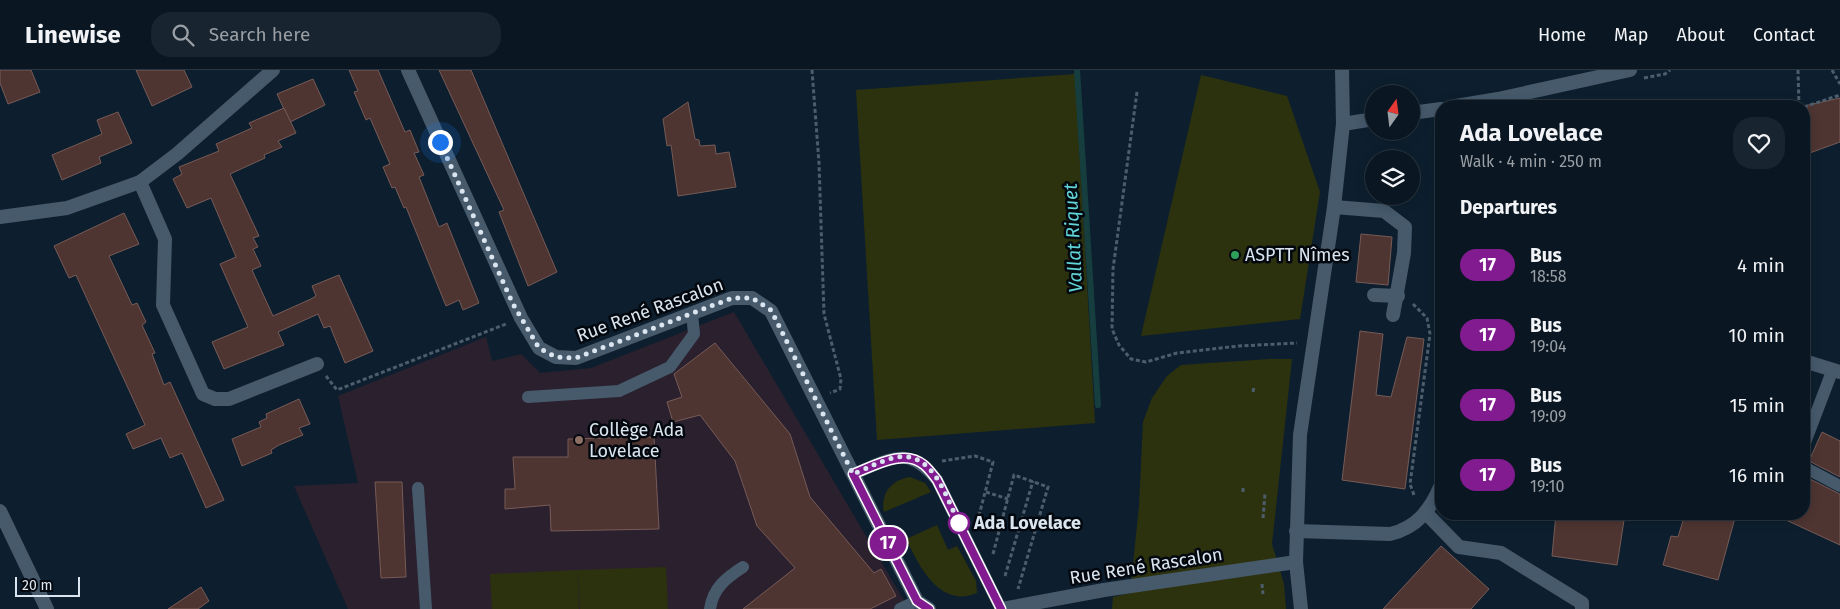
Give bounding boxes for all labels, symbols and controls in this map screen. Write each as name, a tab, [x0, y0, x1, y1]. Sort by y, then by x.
search box	[151, 12, 501, 57]
text: Linewise	[25, 21, 121, 49]
icon: search	[169, 21, 197, 49]
text: Search here	[209, 23, 310, 46]
text: Home	[1538, 24, 1586, 46]
text: Map	[1614, 24, 1648, 46]
text: About	[1676, 24, 1725, 46]
text: Contact	[1753, 24, 1815, 46]
north arrow	[1365, 85, 1420, 140]
map controls	[1365, 85, 1420, 205]
button: heart	[1733, 117, 1785, 169]
text: Ada Lovelace	[1460, 119, 1603, 147]
your location	[428, 130, 453, 155]
button: layers	[1365, 150, 1420, 205]
text: Walk · 4 min · 250 m	[1460, 152, 1602, 171]
water label: Vallat Riquet	[1059, 183, 1087, 293]
text: Departures	[1460, 196, 1557, 219]
place label: ASPTT Nîmes	[1245, 244, 1350, 266]
text: Bus	[1530, 244, 1562, 267]
marker: ASPTT Nîmes	[1229, 249, 1241, 261]
text: 17	[1479, 254, 1496, 276]
text: 4 min	[1737, 254, 1785, 277]
text: 18:58	[1530, 267, 1566, 286]
street label: Rue René Rascalon	[574, 273, 726, 347]
text: Bus	[1530, 314, 1562, 337]
text: 17	[1479, 324, 1496, 346]
text: 10 min	[1728, 324, 1785, 347]
text: 19:04	[1530, 337, 1567, 356]
text: Bus	[1530, 384, 1562, 407]
text: 17	[1479, 394, 1496, 416]
text: 15 min	[1729, 394, 1785, 417]
text: 19:09	[1530, 407, 1566, 426]
place label: Collège Ada Lovelace	[589, 419, 684, 462]
marker: Collège Ada Lovelace	[573, 434, 585, 446]
text: Bus	[1530, 454, 1562, 477]
text: 17	[1479, 464, 1496, 486]
text: 16 min	[1729, 464, 1785, 487]
text: 19:10	[1530, 477, 1564, 496]
marker: Ada Lovelace	[948, 512, 970, 534]
place label: Ada Lovelace	[973, 512, 1081, 534]
line badge: 17	[866, 527, 910, 559]
text: 17	[880, 532, 896, 554]
street label: Rue René Rascalon	[1068, 543, 1224, 589]
scale bar	[15, 574, 80, 597]
text: 20 m	[22, 577, 52, 594]

